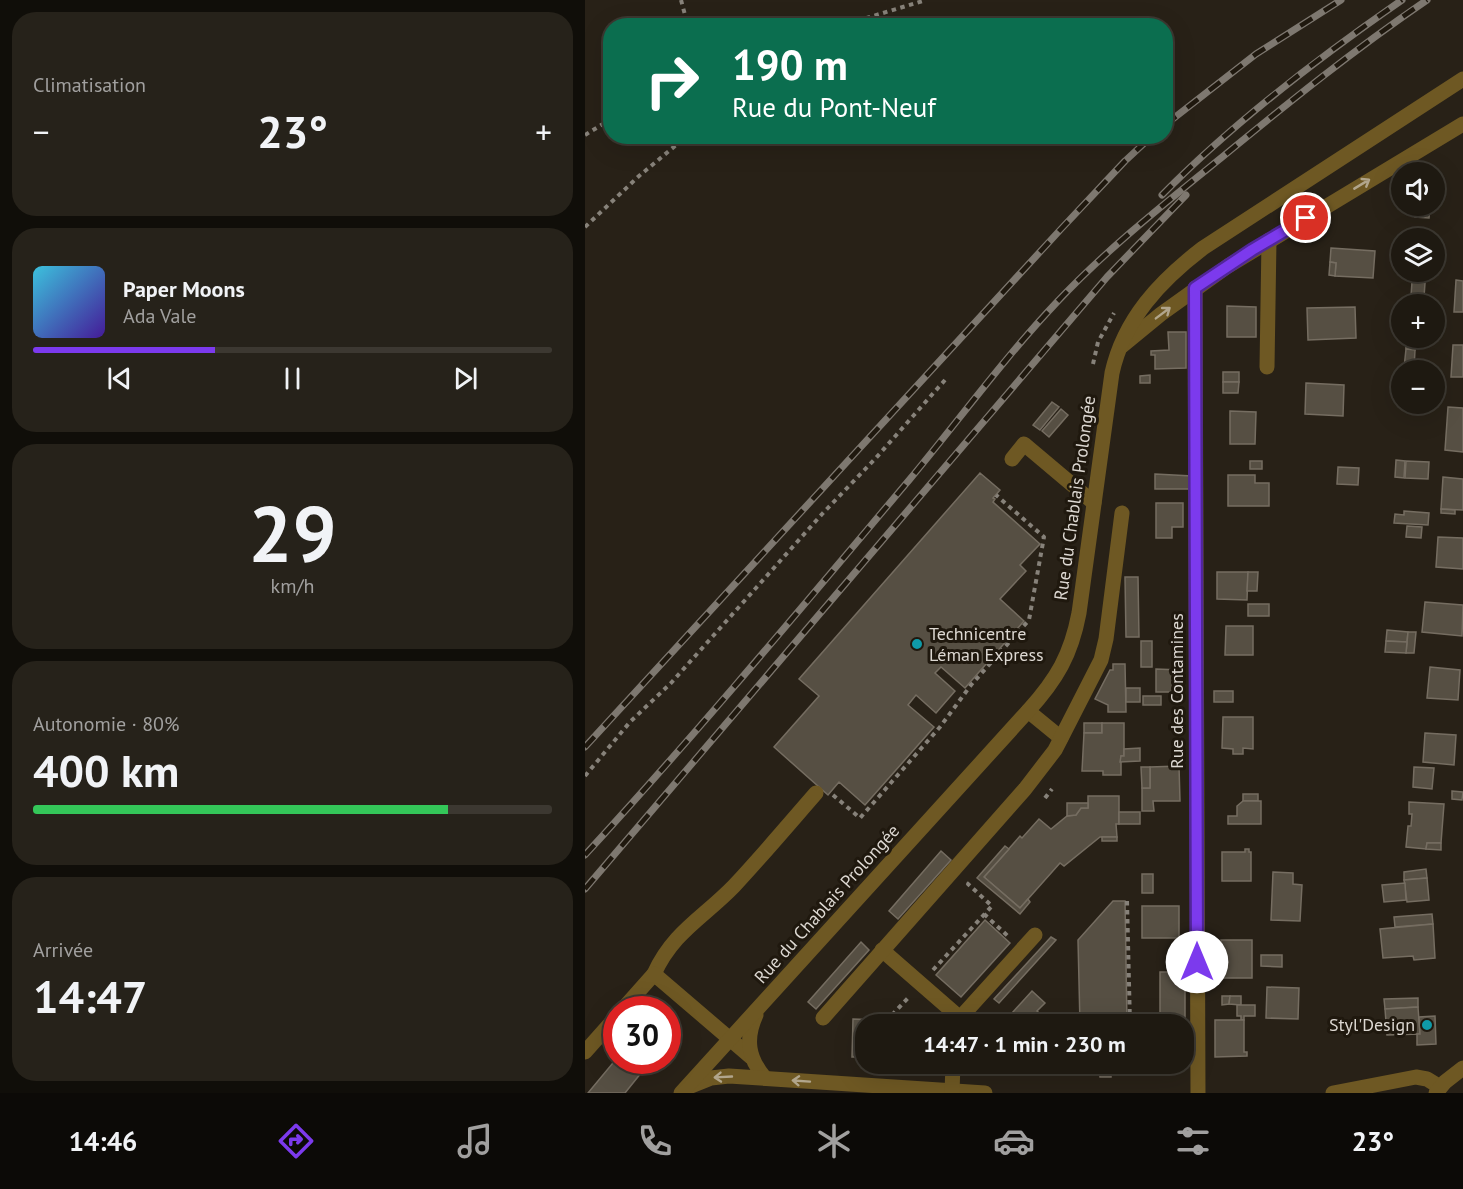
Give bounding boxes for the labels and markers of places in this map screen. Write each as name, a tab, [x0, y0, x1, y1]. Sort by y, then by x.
pin	[1280, 192, 1331, 243]
place label: Technicentre Léman Express	[929, 622, 1044, 666]
marker: Technicentre Léman Express	[910, 637, 924, 651]
place label: Styl'Design	[1329, 1013, 1415, 1036]
marker: Styl'Design	[1420, 1018, 1434, 1032]

